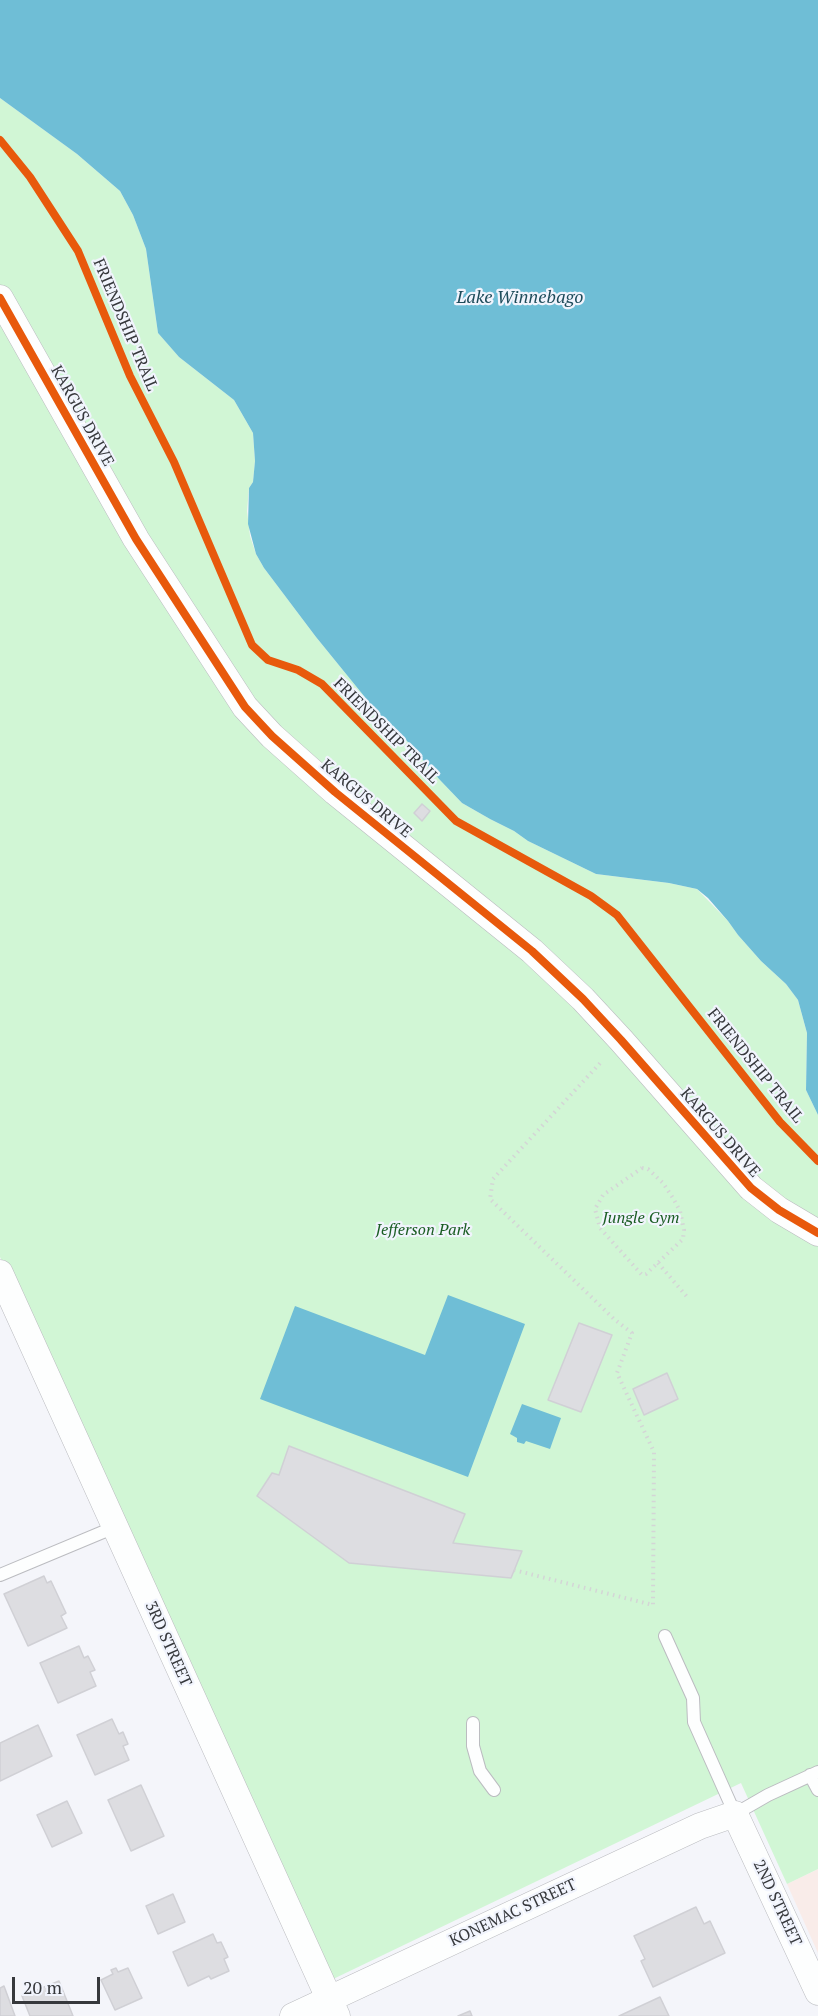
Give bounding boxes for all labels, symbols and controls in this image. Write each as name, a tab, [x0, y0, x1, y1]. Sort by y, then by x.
street label: FRIENDSHIP TRAIL	[88, 256, 162, 394]
water label: Lake Winnebago	[456, 287, 584, 309]
street label: KARGUS DRIVE	[46, 362, 118, 470]
street label: FRIENDSHIP TRAIL	[329, 674, 443, 788]
street label: KARGUS DRIVE	[317, 756, 415, 842]
street label: FRIENDSHIP TRAIL	[703, 1005, 807, 1127]
street label: KARGUS DRIVE	[676, 1084, 764, 1182]
park label: Jungle Gym	[602, 1208, 680, 1228]
park label: Jefferson Park	[376, 1220, 470, 1240]
street label: 3RD STREET	[141, 1598, 195, 1690]
street label: 2ND STREET	[749, 1857, 805, 1949]
street label: KONEMAC STREET	[446, 1875, 580, 1951]
scale bar	[15, 1965, 104, 2003]
text: 20 m	[23, 1975, 62, 1999]

